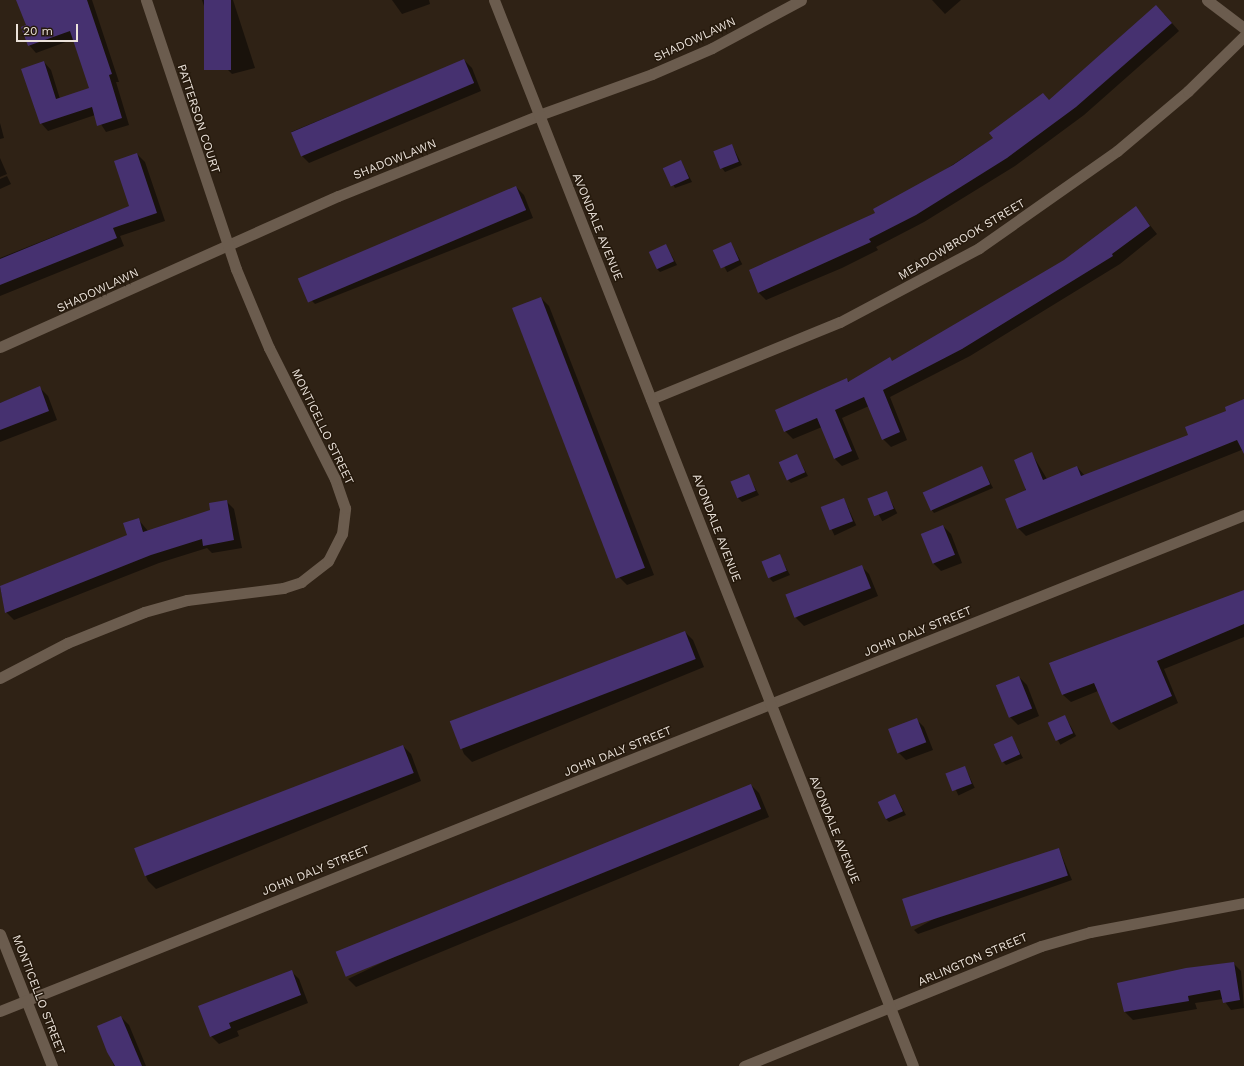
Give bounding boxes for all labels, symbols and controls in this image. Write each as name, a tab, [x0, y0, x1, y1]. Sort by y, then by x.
street label: SHADOWLAWN	[652, 15, 738, 65]
scale bar	[18, 16, 80, 42]
text: 20 m	[23, 24, 53, 38]
street label: PATTERSON COURT	[174, 63, 222, 175]
street label: SHADOWLAWN	[351, 137, 439, 183]
street label: AVONDALE AVENUE	[569, 171, 625, 283]
street label: MEADOWBROOK STREET	[896, 196, 1028, 284]
street label: SHADOWLAWN	[55, 266, 141, 316]
street label: MONTICELLO STREET	[288, 367, 356, 487]
street label: AVONDALE AVENUE	[689, 472, 743, 584]
street label: JOHN DALY STREET	[862, 604, 974, 660]
street label: JOHN DALY STREET	[562, 724, 674, 780]
street label: AVONDALE AVENUE	[806, 774, 862, 886]
street label: JOHN DALY STREET	[260, 843, 372, 899]
street label: ARLINGTON STREET	[916, 930, 1030, 990]
street label: MONTICELLO STREET	[9, 933, 67, 1057]

